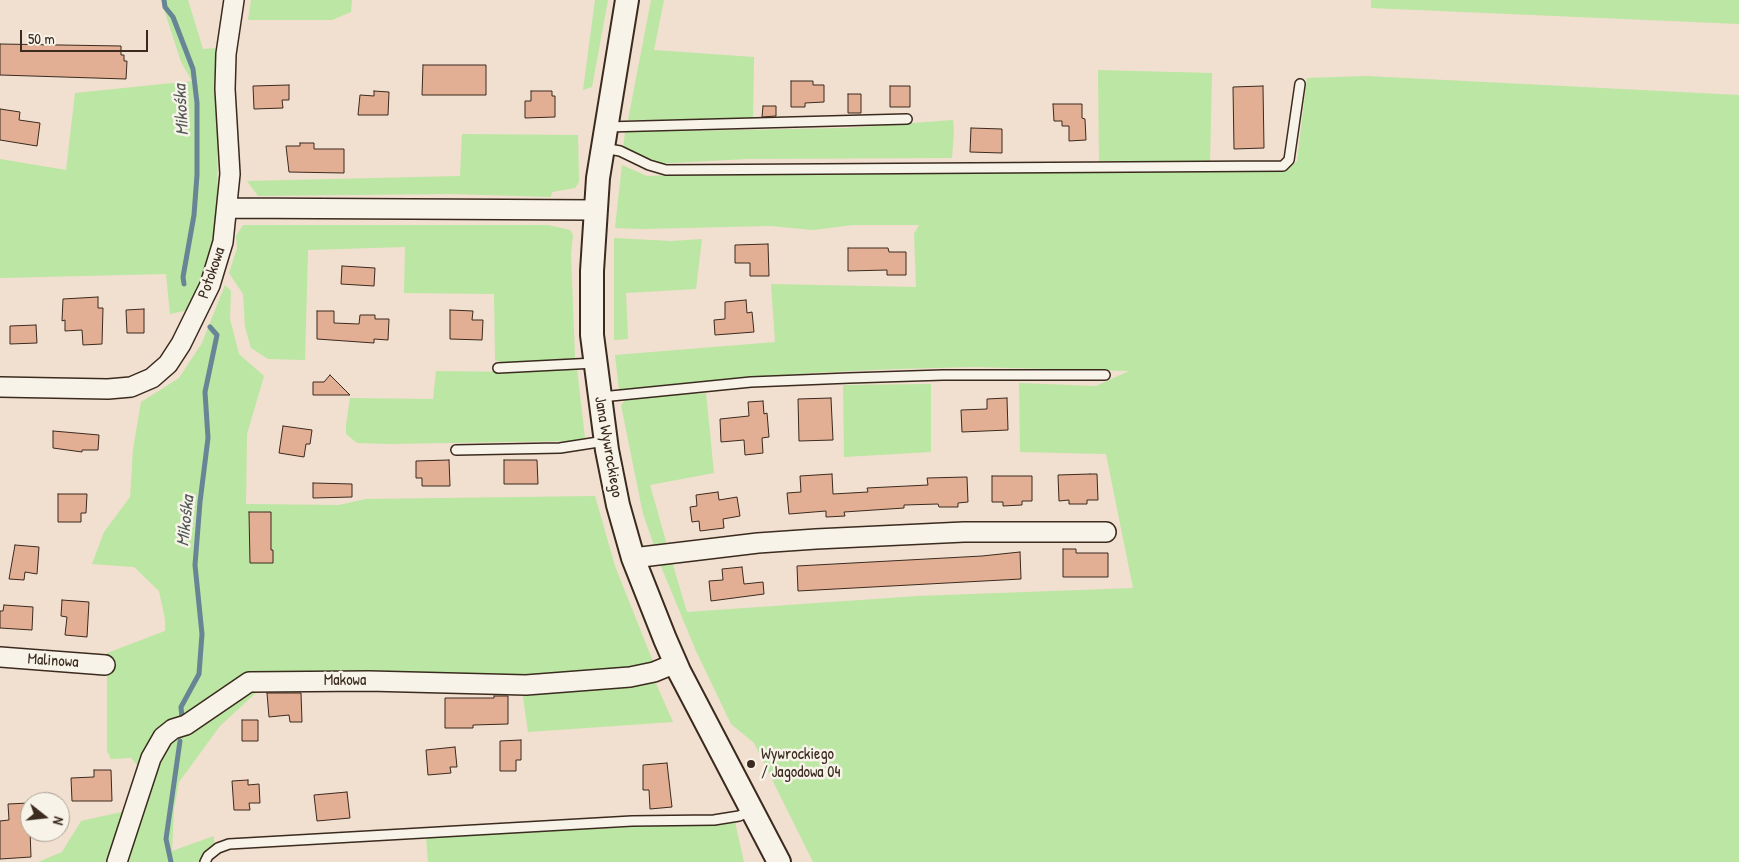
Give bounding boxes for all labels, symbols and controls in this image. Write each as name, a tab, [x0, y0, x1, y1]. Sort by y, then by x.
scale bar	[22, 20, 150, 52]
text: 50 m	[28, 28, 55, 49]
water label: Mikośka	[170, 84, 194, 136]
street label: Potokowa	[194, 245, 230, 301]
street label: Jana Wywrockiego	[590, 395, 626, 499]
water label: Mikośka	[173, 495, 199, 547]
street label: Malinowa	[27, 650, 79, 672]
street label: Makowa	[324, 671, 366, 691]
place label: Wywrockiego / Jagodowa 04	[761, 745, 840, 783]
marker: Wywrockiego / Jagodowa 04	[745, 758, 757, 770]
north arrow	[20, 792, 70, 842]
text: N	[49, 815, 69, 827]

